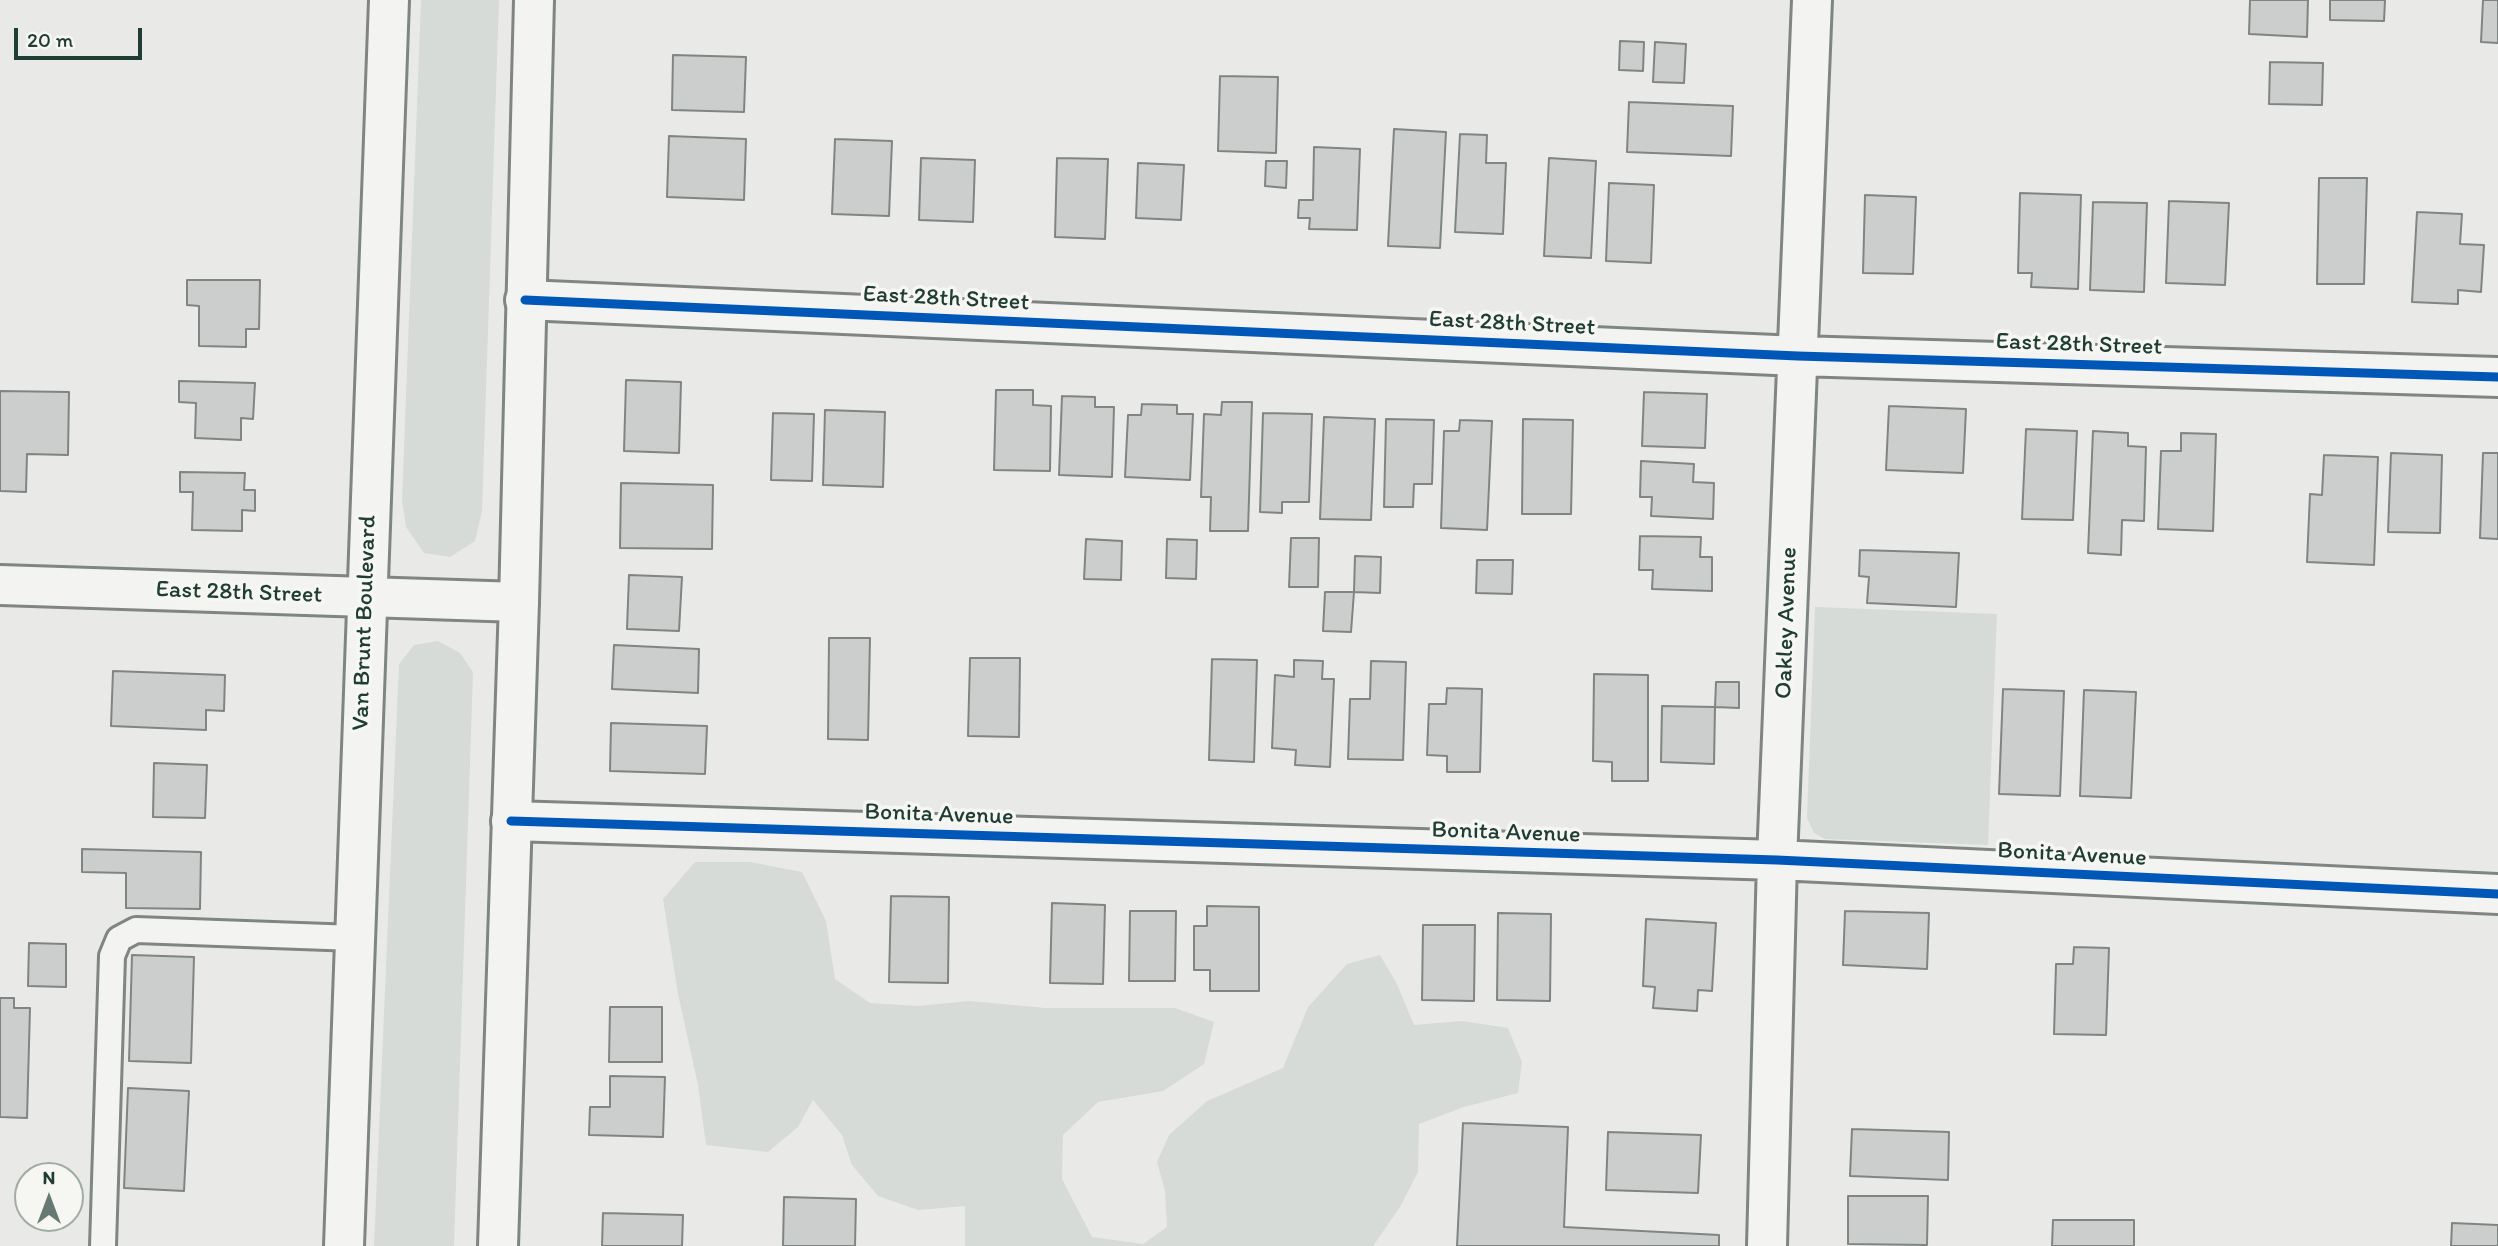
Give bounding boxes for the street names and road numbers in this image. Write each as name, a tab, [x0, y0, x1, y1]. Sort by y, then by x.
street label: East 28th Street	[862, 280, 1030, 318]
street label: East 28th Street	[1428, 305, 1596, 343]
street label: East 28th Street	[1995, 328, 2163, 362]
street label: Van Brunt Boulevard	[347, 515, 383, 731]
street label: Oakley Avenue	[1770, 546, 1804, 700]
street label: East 28th Street	[155, 576, 323, 610]
street label: Bonita Avenue	[864, 798, 1014, 832]
street label: Bonita Avenue	[1431, 816, 1581, 850]
street label: Bonita Avenue	[1997, 837, 2147, 873]

